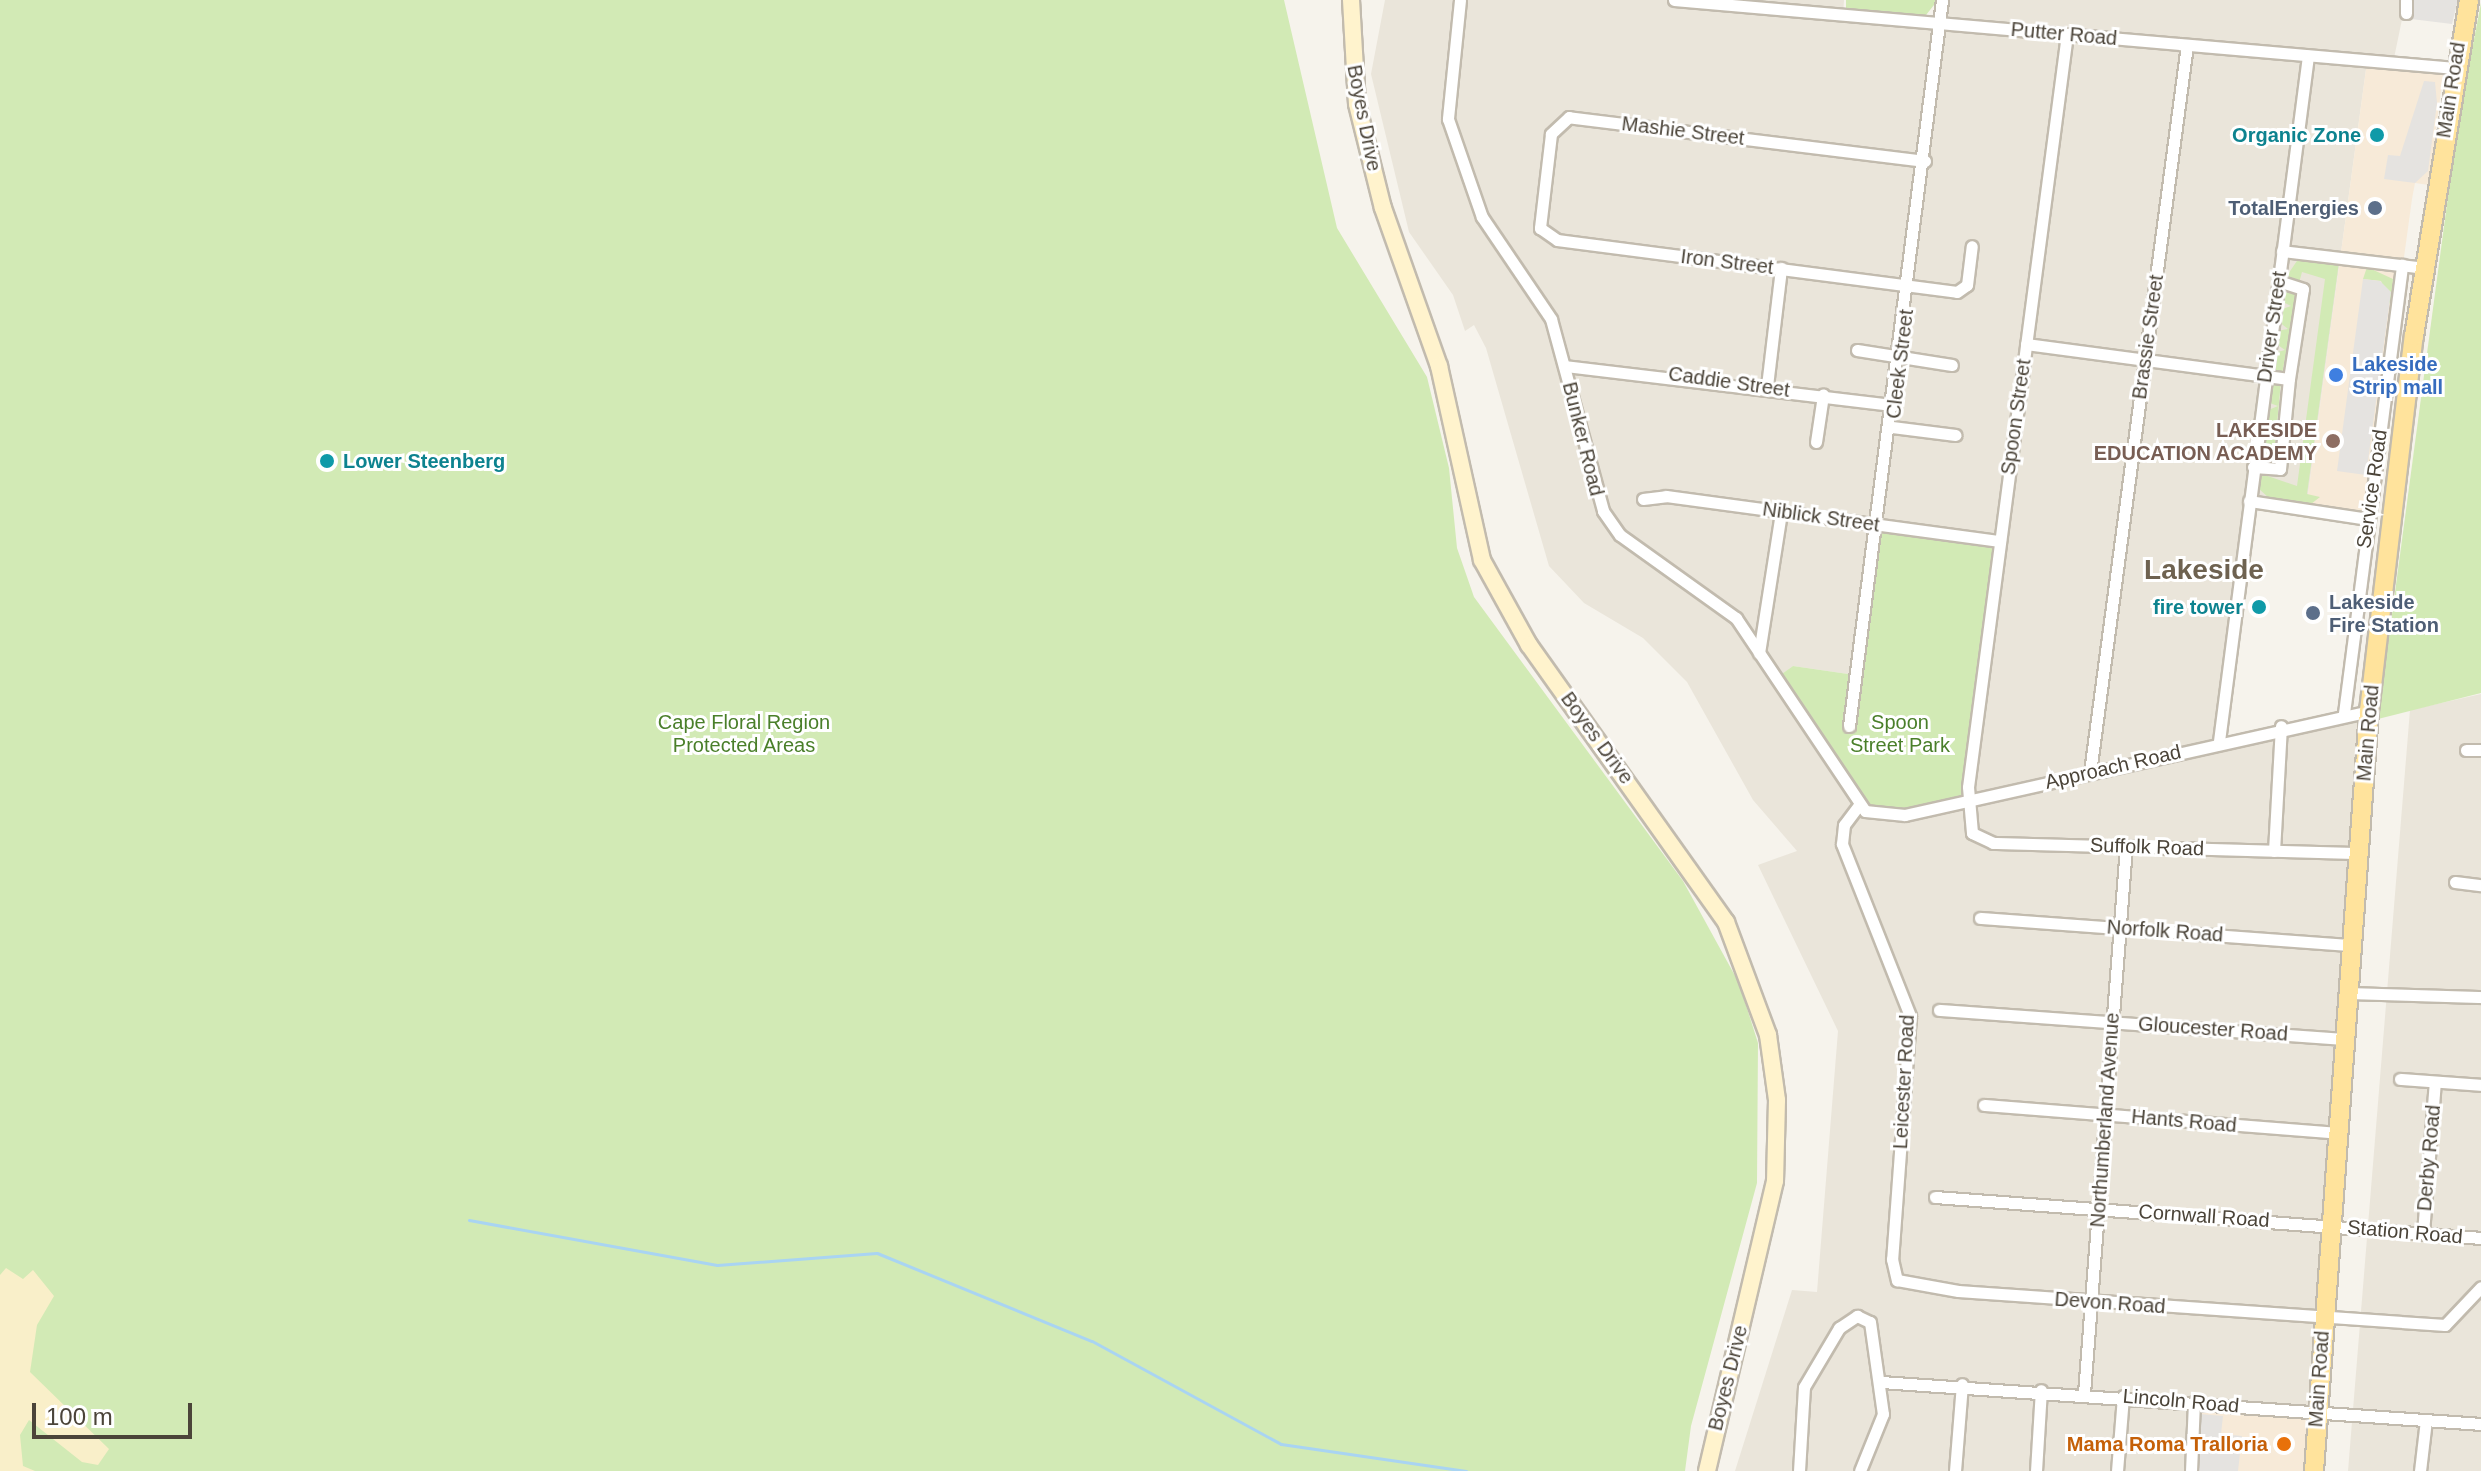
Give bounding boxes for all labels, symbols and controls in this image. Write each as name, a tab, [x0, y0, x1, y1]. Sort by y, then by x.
street label: Putter Road	[2010, 17, 2118, 51]
street label: Main Road	[2432, 40, 2470, 140]
street label: Boyes Drive	[1342, 63, 1386, 173]
street label: Mashie Street	[1620, 112, 1746, 150]
place label: Organic Zone	[2232, 123, 2361, 147]
marker: Organic Zone	[2368, 126, 2386, 144]
place label: TotalEnergies	[2228, 196, 2359, 220]
marker: TotalEnergies	[2366, 199, 2384, 217]
street label: Iron Street	[1679, 244, 1775, 280]
street label: Driver Street	[2252, 270, 2292, 384]
street label: Brassie Street	[2127, 273, 2169, 401]
street label: Cleek Street	[1881, 308, 1919, 420]
place label: Lakeside Strip mall	[2352, 352, 2443, 399]
street label: Spoon Street	[1996, 358, 2036, 476]
street label: Caddie Street	[1667, 362, 1791, 402]
marker: Lakeside Strip mall	[2327, 366, 2345, 384]
street label: Bunker Road	[1557, 379, 1609, 499]
place label: LAKESIDE EDUCATION ACADEMY	[2093, 418, 2317, 465]
street label: Service Road	[2352, 428, 2392, 550]
marker: LAKESIDE EDUCATION ACADEMY	[2324, 432, 2342, 450]
place label: Lower Steenberg	[343, 449, 505, 473]
marker: Lower Steenberg	[318, 452, 336, 470]
street label: Niblick Street	[1761, 497, 1881, 537]
district label: Lakeside	[2144, 553, 2264, 587]
place label: Lakeside Fire Station	[2329, 590, 2439, 637]
place label: fire tower	[2153, 595, 2243, 619]
marker: fire tower	[2250, 598, 2268, 616]
marker: Lakeside Fire Station	[2304, 604, 2322, 622]
street label: Main Road	[2352, 684, 2384, 782]
street label: Boyes Drive	[1556, 687, 1638, 789]
park label: Cape Floral Region Protected Areas	[658, 711, 830, 758]
park label: Spoon Street Park	[1850, 711, 1950, 758]
street label: Approach Road	[2043, 740, 2183, 794]
street label: Suffolk Road	[2090, 833, 2204, 861]
street label: Norfolk Road	[2106, 915, 2224, 947]
street label: Northumberland Avenue	[2085, 1011, 2125, 1229]
street label: Gloucester Road	[2137, 1012, 2289, 1046]
street label: Leicester Road	[1888, 1014, 1920, 1150]
street label: Hants Road	[2130, 1104, 2238, 1138]
street label: Derby Road	[2412, 1104, 2446, 1212]
street label: Cornwall Road	[2138, 1199, 2270, 1233]
street label: Station Road	[2346, 1215, 2464, 1249]
street label: Devon Road	[2054, 1287, 2166, 1319]
street label: Boyes Drive	[1703, 1323, 1753, 1433]
street label: Main Road	[2304, 1330, 2334, 1428]
street label: Lincoln Road	[2122, 1384, 2240, 1418]
scale bar	[36, 1387, 196, 1437]
text: 100 m	[46, 1403, 113, 1430]
place label: Mama Roma Tralloria	[2067, 1432, 2268, 1456]
marker: Mama Roma Tralloria	[2275, 1435, 2293, 1453]

